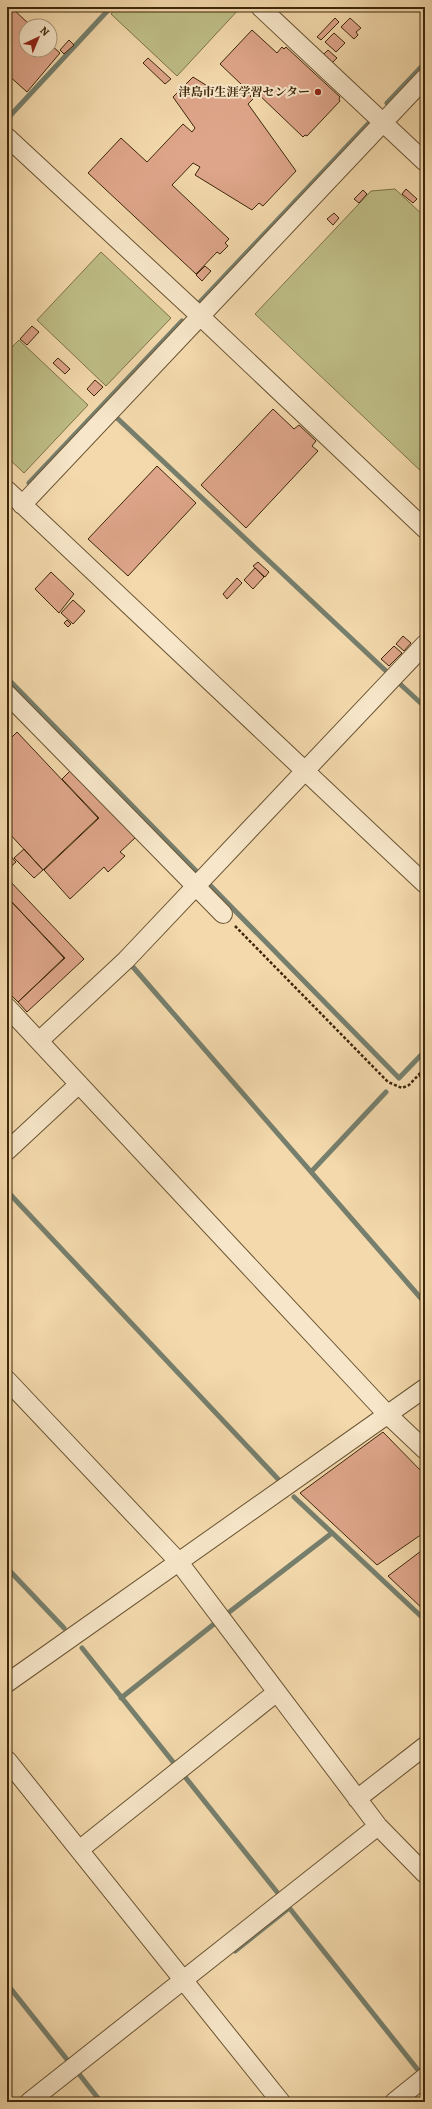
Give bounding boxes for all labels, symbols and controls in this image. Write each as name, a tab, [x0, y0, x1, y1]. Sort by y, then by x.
north arrow	[18, 18, 58, 58]
text: N	[37, 23, 53, 39]
place label: 津島市生涯学習センター	[178, 84, 310, 100]
marker: 津島市生涯学習センター	[313, 87, 323, 97]

